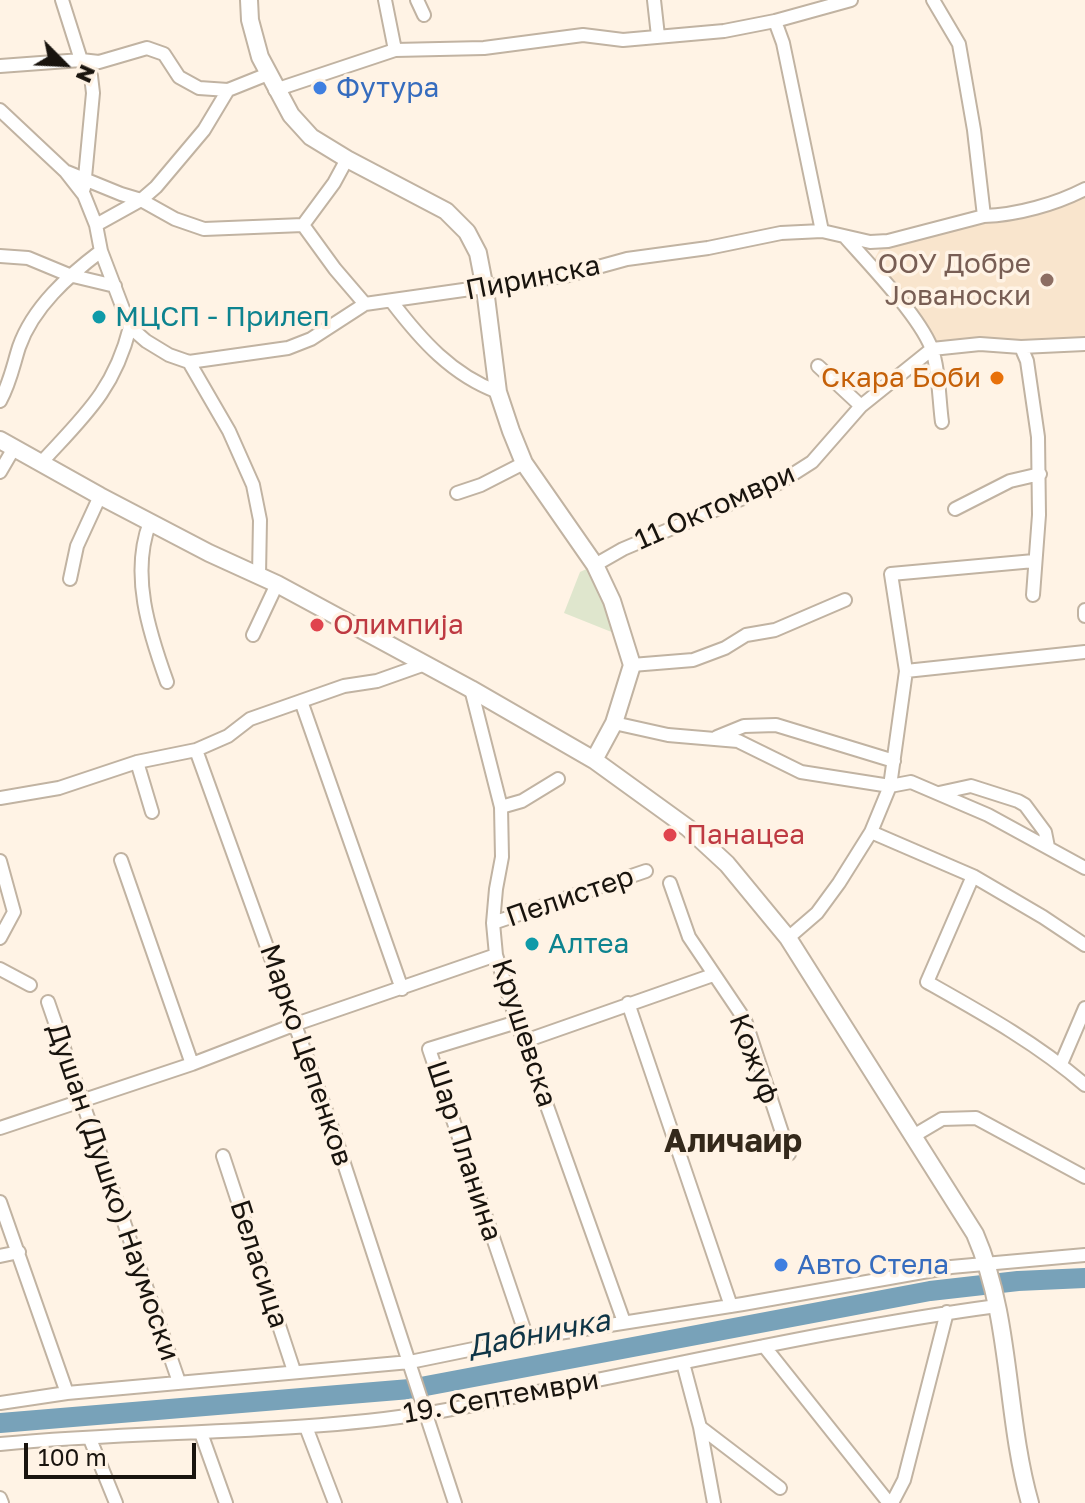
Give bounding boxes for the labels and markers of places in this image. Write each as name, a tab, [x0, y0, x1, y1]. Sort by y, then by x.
place label: Футура	[336, 71, 439, 105]
marker: Футура	[311, 79, 329, 97]
place label: ООУ Добре Јованоски	[878, 247, 1031, 313]
marker: ООУ Добре Јованоски	[1038, 271, 1056, 289]
place label: МЦСП - Прилеп	[115, 300, 330, 334]
marker: МЦСП - Прилеп	[90, 308, 108, 326]
place label: Скара Боби	[821, 361, 981, 395]
marker: Скара Боби	[988, 369, 1006, 387]
place label: Олимпија	[333, 608, 464, 642]
marker: Олимпија	[308, 616, 326, 634]
place label: Панацеа	[686, 818, 805, 852]
marker: Панацеа	[661, 826, 679, 844]
place label: Алтеа	[548, 927, 629, 961]
marker: Алтеа	[523, 935, 541, 953]
place label: Авто Стела	[797, 1248, 949, 1282]
marker: Авто Стела	[772, 1256, 790, 1274]

